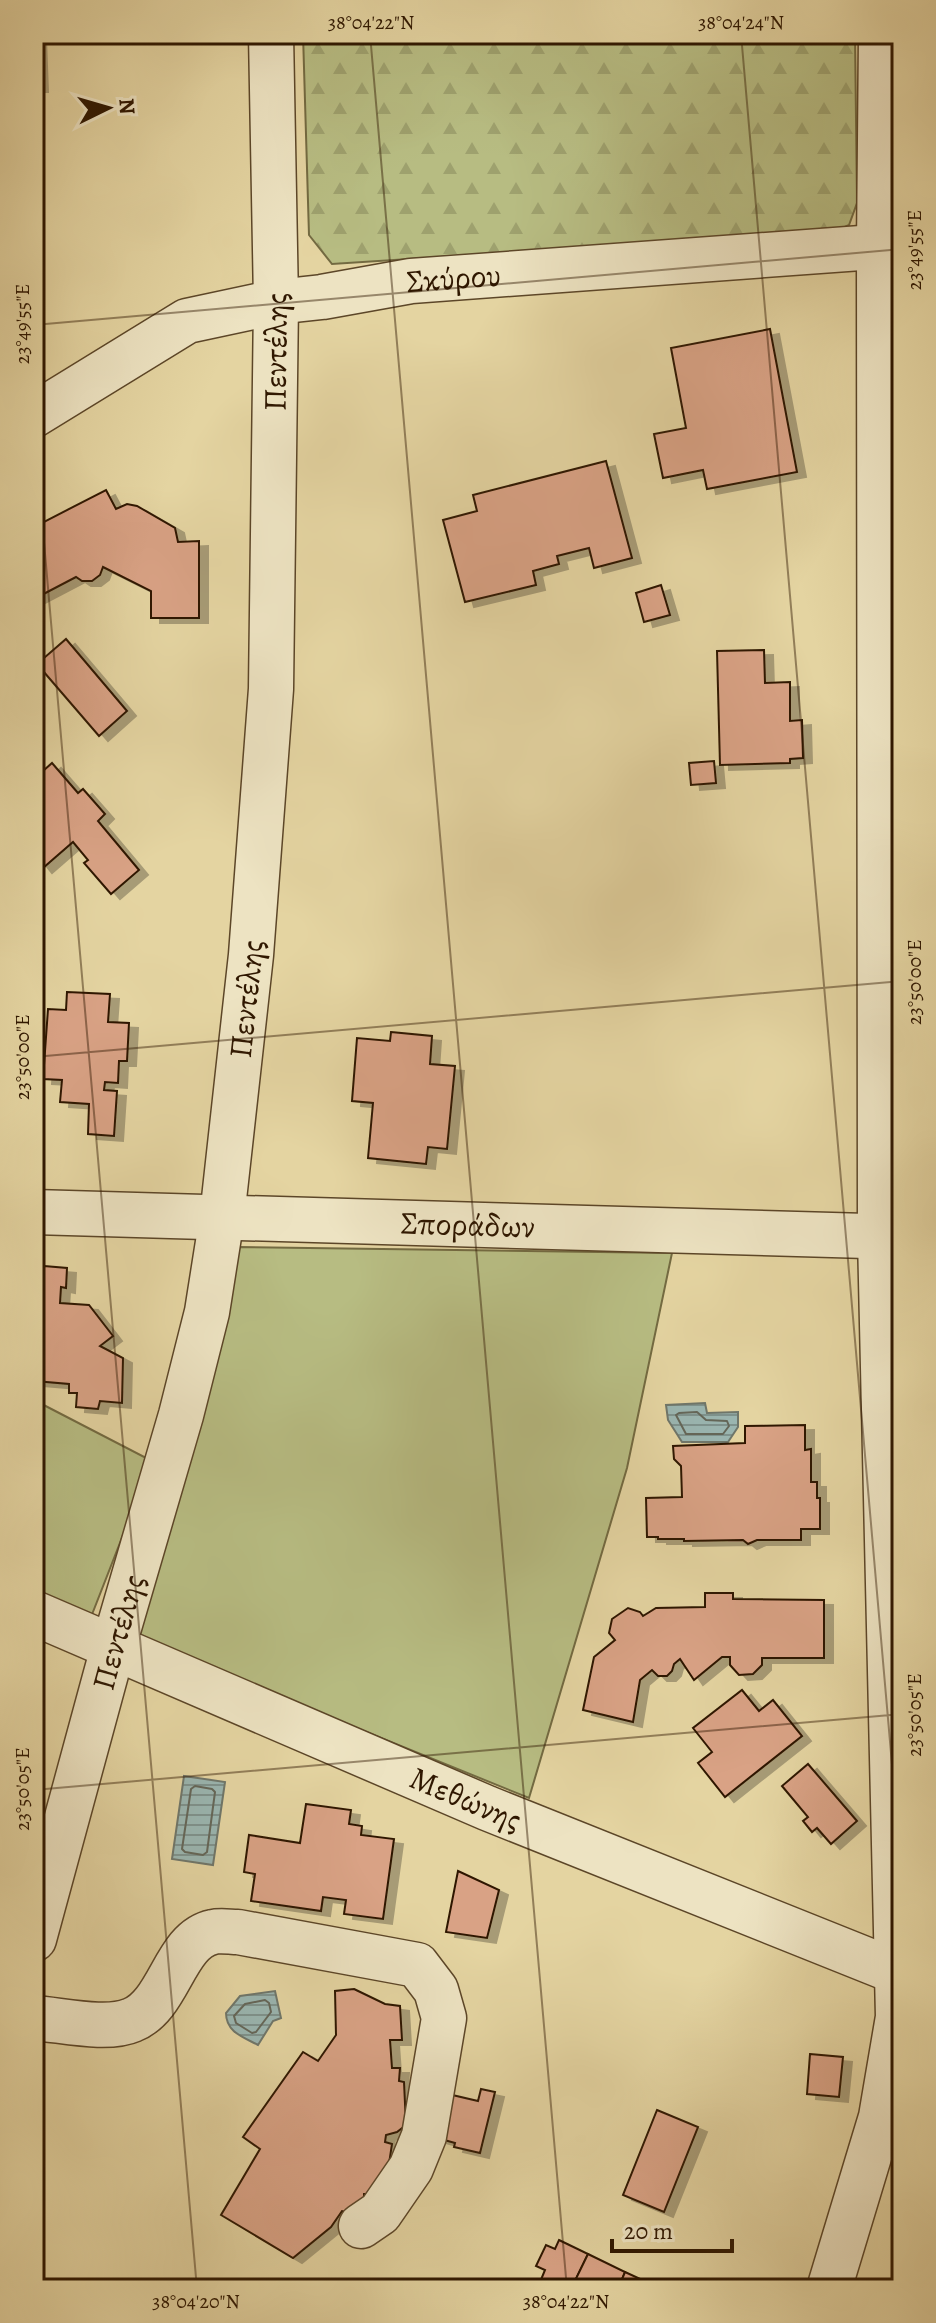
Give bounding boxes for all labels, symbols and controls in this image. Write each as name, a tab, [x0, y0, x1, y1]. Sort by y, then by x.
text: 38°04'22"N	[328, 9, 414, 36]
text: 38°04'24"N	[698, 9, 784, 36]
north arrow	[68, 68, 148, 148]
text: N	[111, 97, 143, 116]
text: 23°49'55"E	[901, 210, 928, 290]
street label: Σκύρου	[405, 252, 502, 303]
text: 23°49'55"E	[9, 284, 36, 364]
street label: Πεντέλης	[253, 292, 298, 411]
street label: Πεντέλης	[218, 938, 274, 1060]
text: 23°50'00"E	[901, 939, 928, 1025]
text: 23°50'00"E	[9, 1014, 36, 1100]
street label: Σποράδων	[400, 1201, 536, 1248]
street label: Πεντέλης	[81, 1569, 155, 1695]
text: 23°50'05"E	[901, 1673, 928, 1757]
text: 23°50'05"E	[9, 1747, 36, 1831]
street label: Μεθώνης	[403, 1755, 528, 1842]
scale bar	[612, 2203, 732, 2253]
text: 20 m	[624, 2215, 673, 2247]
text: 38°04'20"N	[152, 2288, 240, 2315]
text: 38°04'22"N	[523, 2288, 609, 2315]

